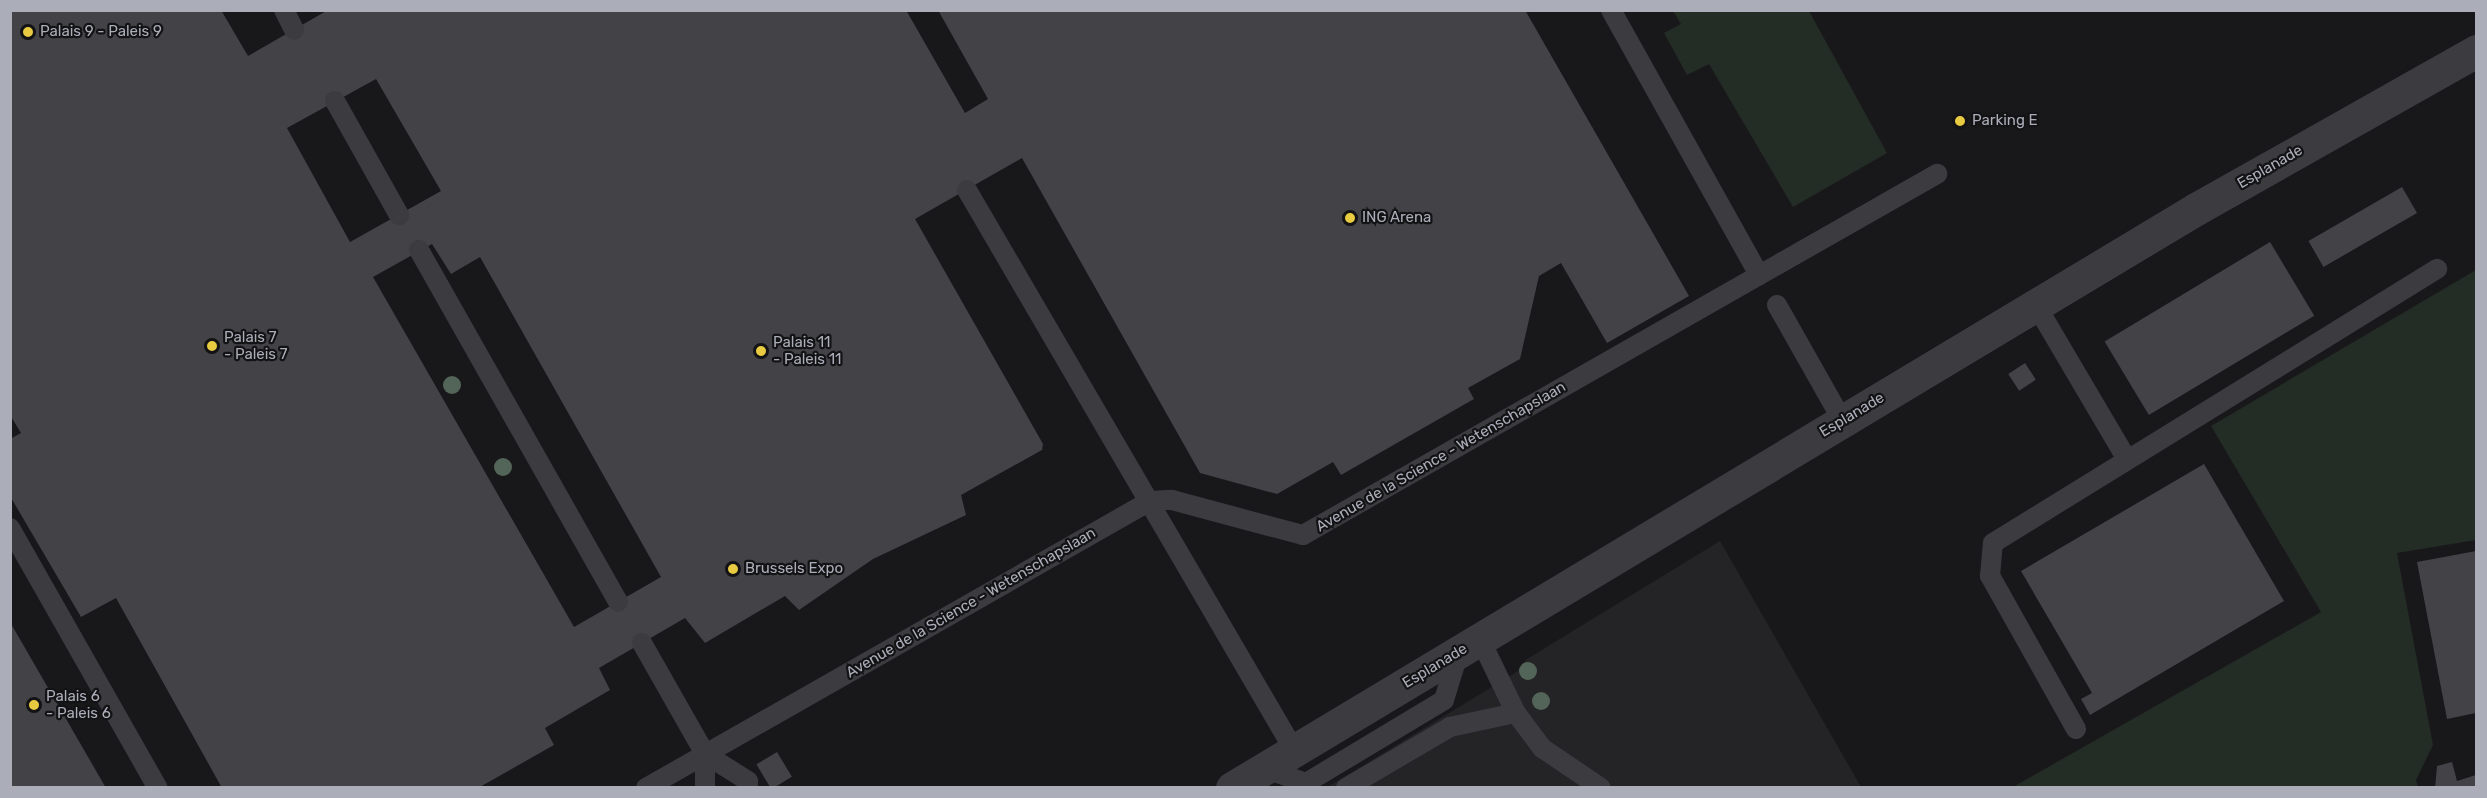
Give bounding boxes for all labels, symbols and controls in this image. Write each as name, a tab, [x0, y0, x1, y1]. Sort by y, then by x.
place label: Palais 9 - Paleis 9	[40, 23, 162, 41]
marker: Palais 9 - Paleis 9	[21, 25, 35, 39]
place label: Parking E	[1972, 112, 2038, 130]
marker: Parking E	[1953, 114, 1967, 128]
street label: Esplanade	[2234, 141, 2306, 193]
place label: ING Arena	[1362, 209, 1432, 227]
marker: ING Arena	[1343, 211, 1357, 225]
place label: Palais 7 - Paleis 7	[224, 328, 287, 363]
place label: Palais 11 - Paleis 11	[773, 333, 842, 368]
marker: Palais 7 - Paleis 7	[205, 339, 219, 353]
marker: Palais 11 - Paleis 11	[754, 344, 768, 358]
street label: Avenue de la Science - Wetenschapslaan	[1313, 378, 1569, 536]
street label: Esplanade	[1816, 389, 1888, 441]
street label: Avenue de la Science - Wetenschapslaan	[843, 524, 1099, 682]
place label: Brussels Expo	[745, 560, 843, 578]
marker: Brussels Expo	[726, 562, 740, 576]
street label: Esplanade	[1399, 640, 1471, 692]
place label: Palais 6 - Paleis 6	[46, 687, 111, 722]
marker: Palais 6 - Paleis 6	[27, 698, 41, 712]

